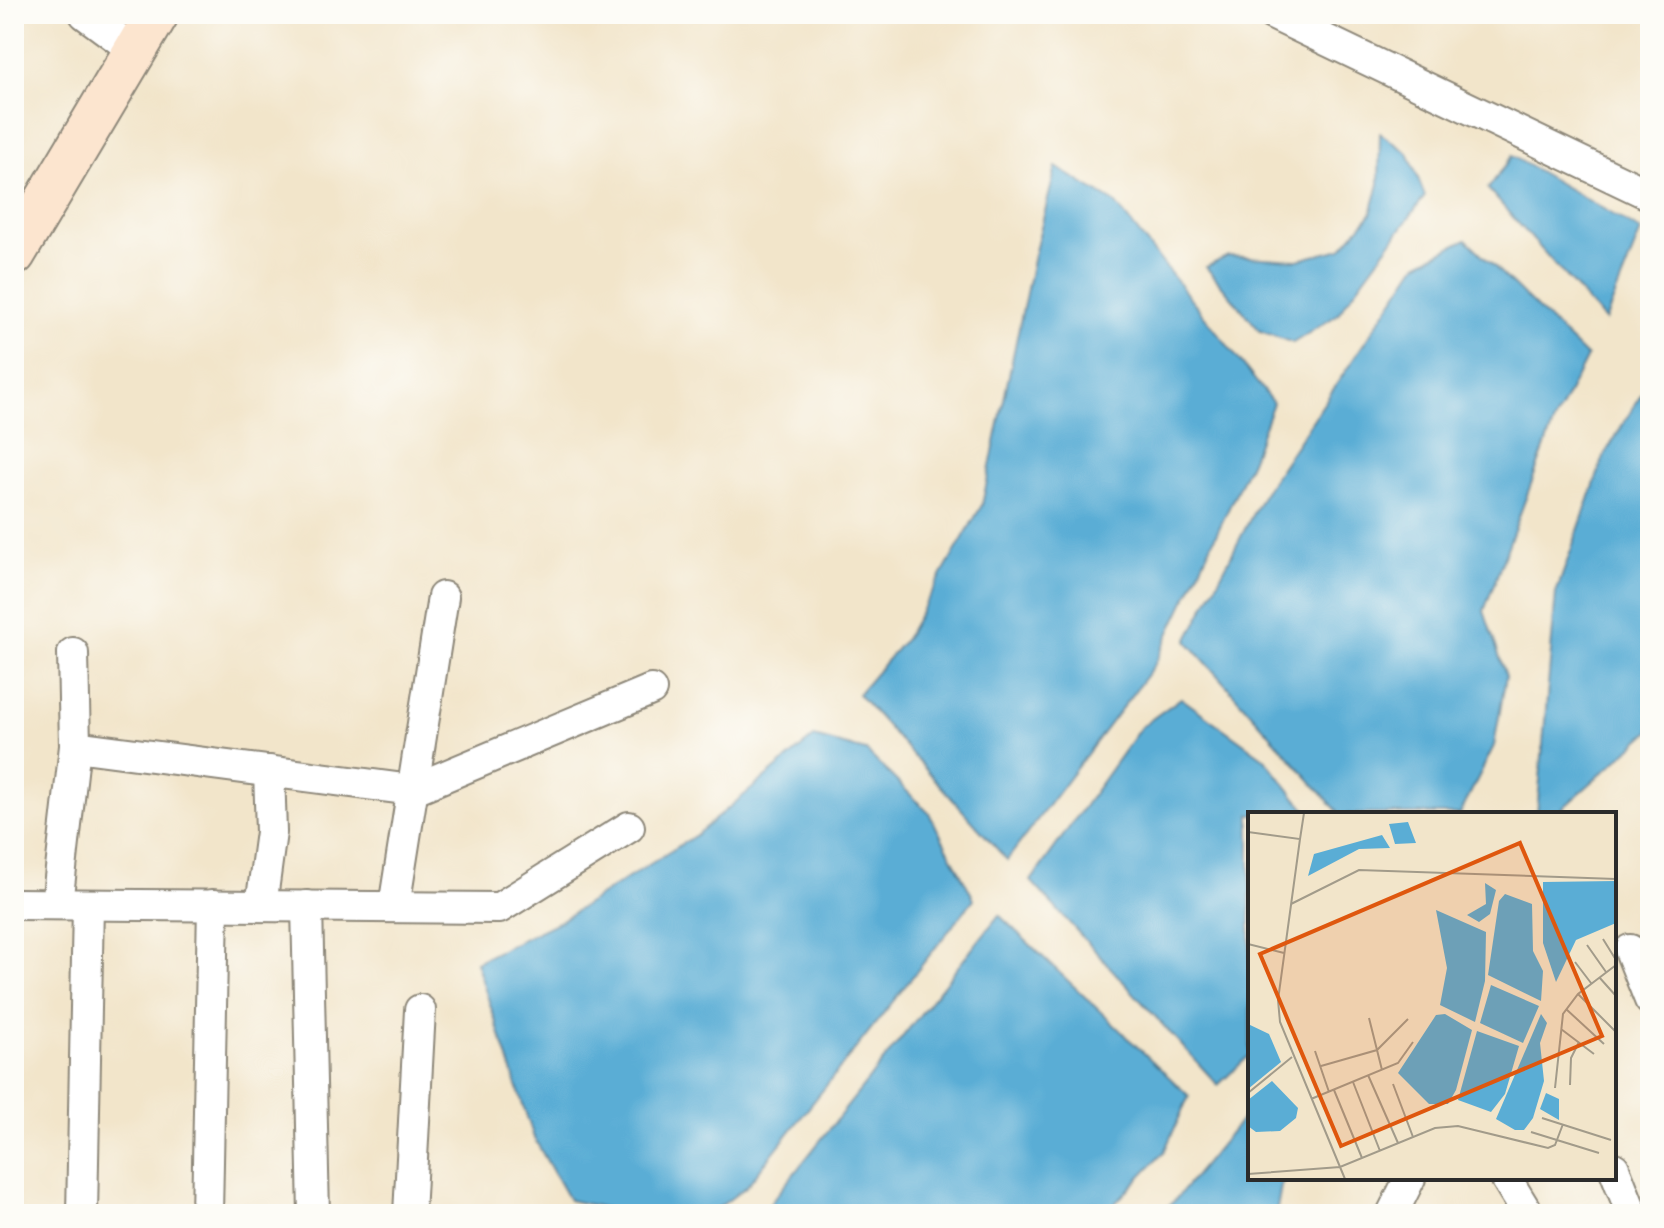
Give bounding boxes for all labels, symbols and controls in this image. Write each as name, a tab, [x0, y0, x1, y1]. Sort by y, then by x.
inset map	[1248, 812, 1616, 1180]

